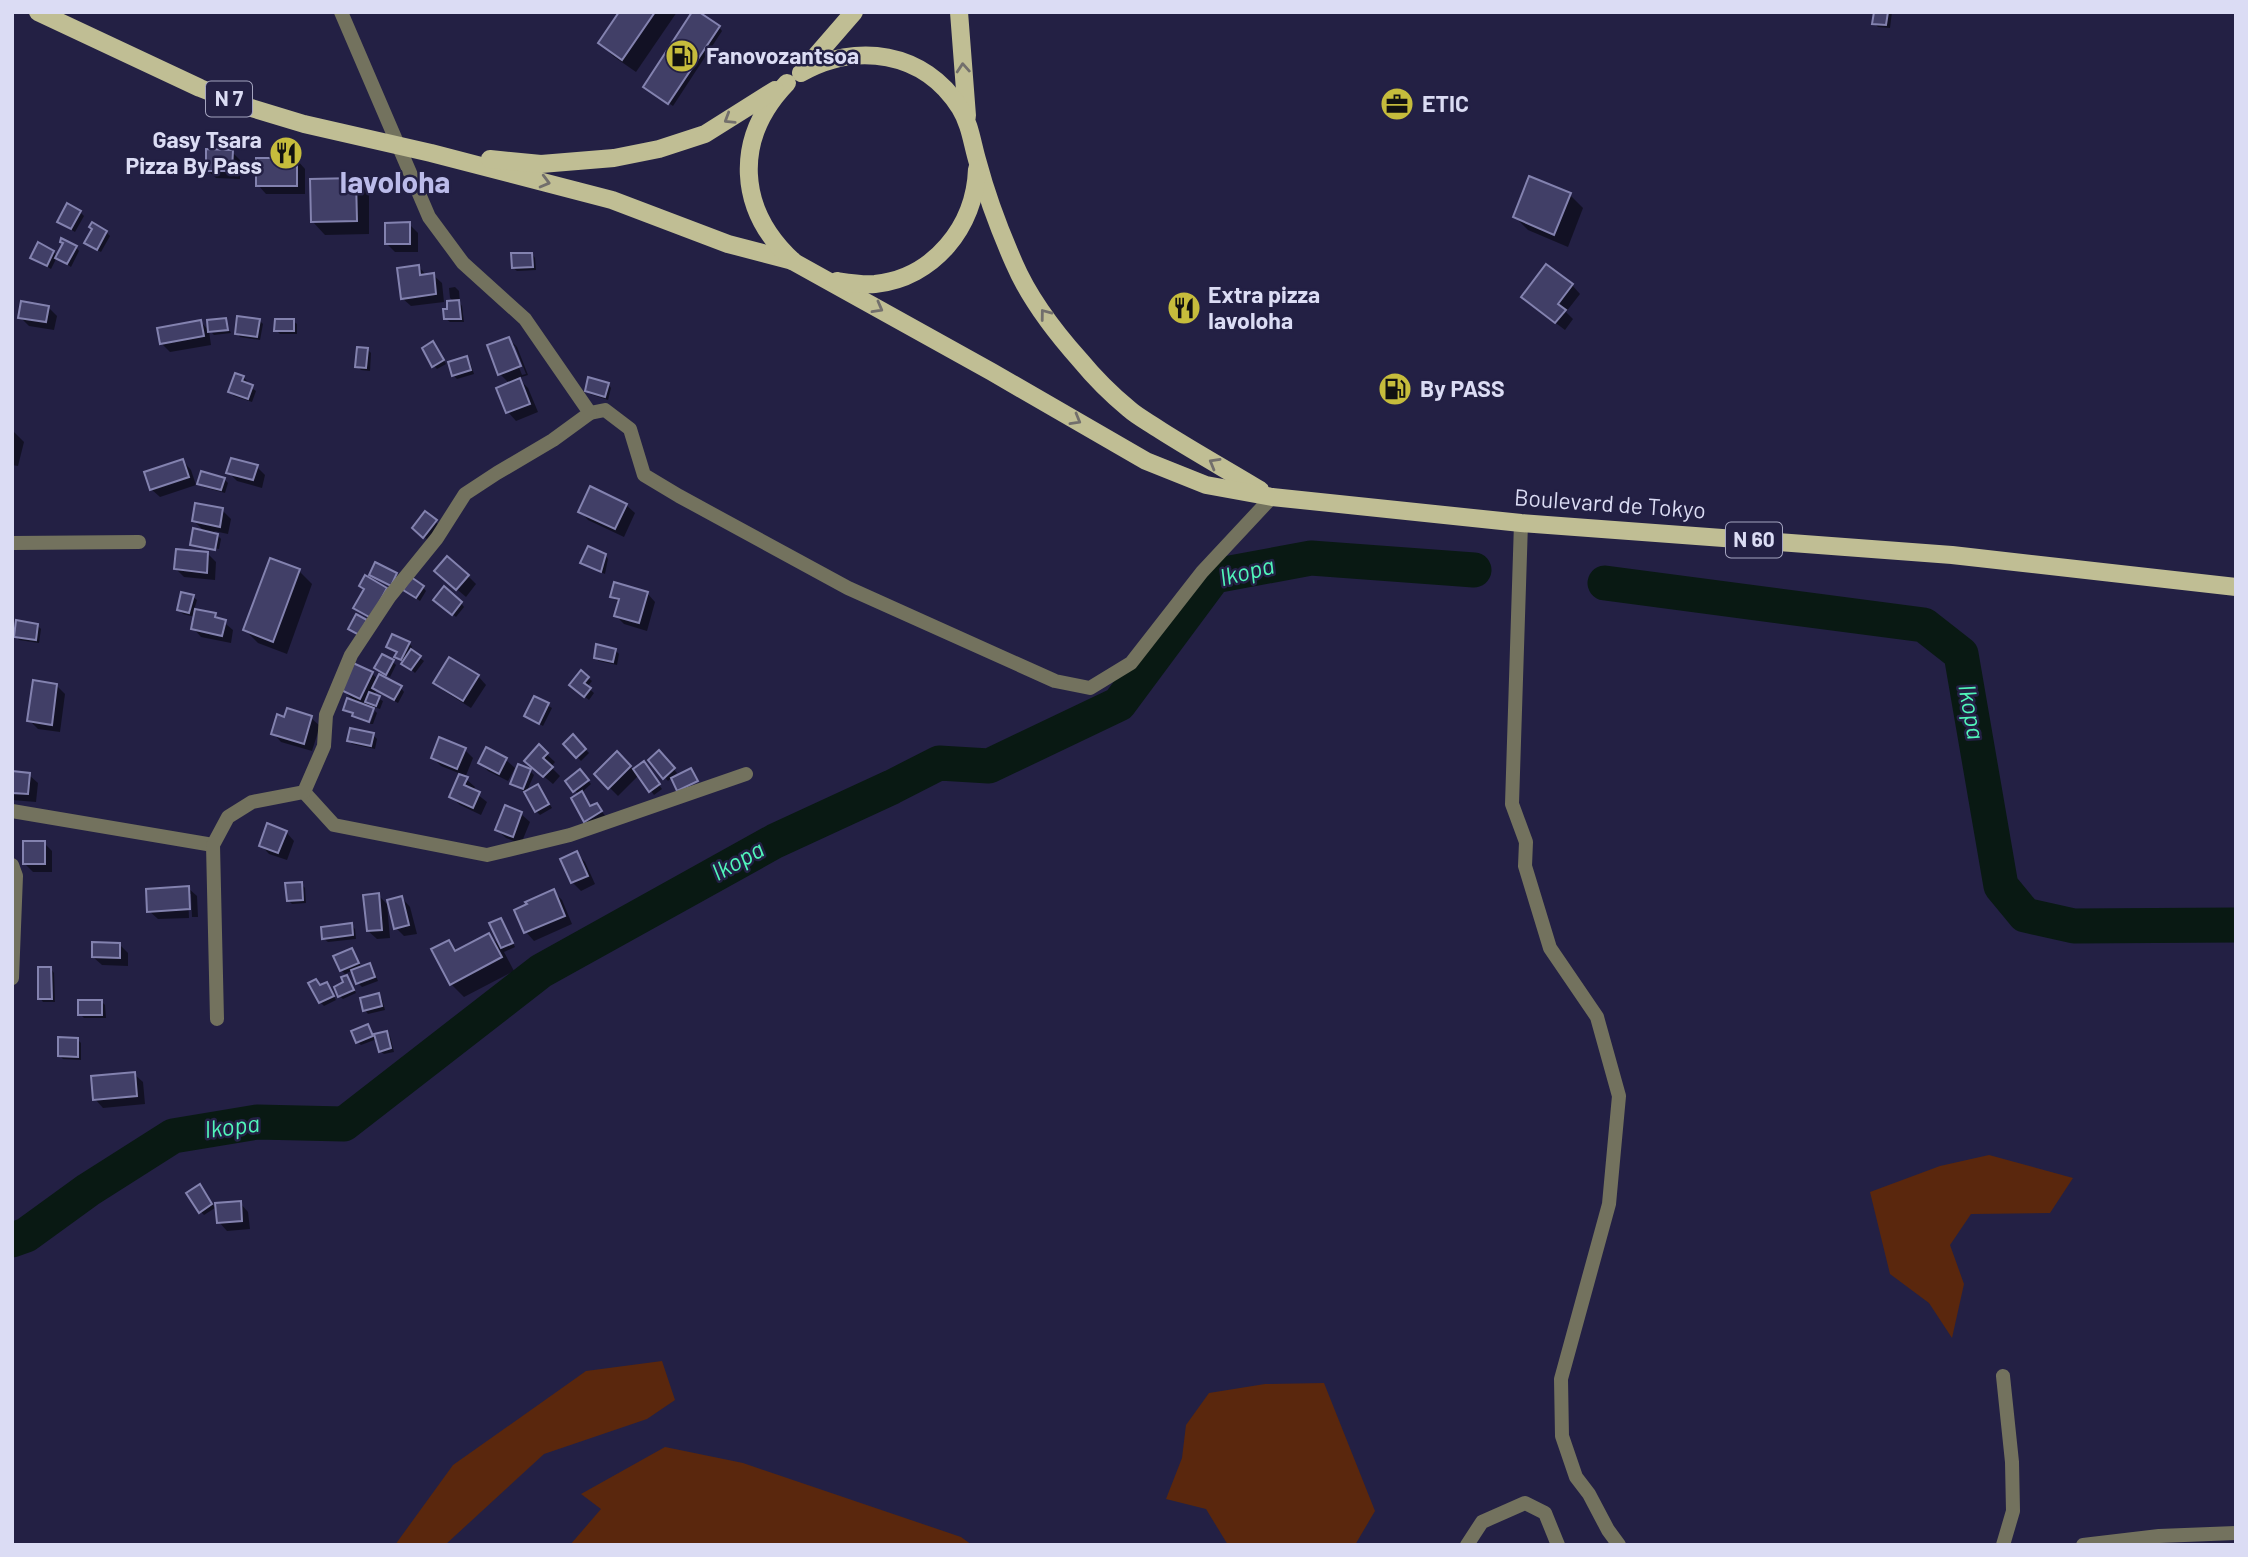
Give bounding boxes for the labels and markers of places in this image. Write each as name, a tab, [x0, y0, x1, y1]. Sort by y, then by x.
fuel station icon: Fanovozantsoa	[663, 37, 701, 75]
place label: Fanovozantsoa	[706, 41, 859, 69]
office icon: ETIC	[1378, 85, 1416, 123]
place label: ETIC	[1422, 89, 1469, 117]
place label: Gasy Tsara Pizza By Pass	[125, 125, 262, 179]
restaurant icon: Gasy Tsara Pizza By Pass	[267, 134, 305, 172]
place label: Extra pizza Iavoloha	[1208, 280, 1320, 334]
restaurant icon: Extra pizza Iavoloha	[1165, 289, 1203, 327]
fuel station icon: By PASS	[1376, 370, 1414, 408]
place label: By PASS	[1420, 374, 1505, 402]

